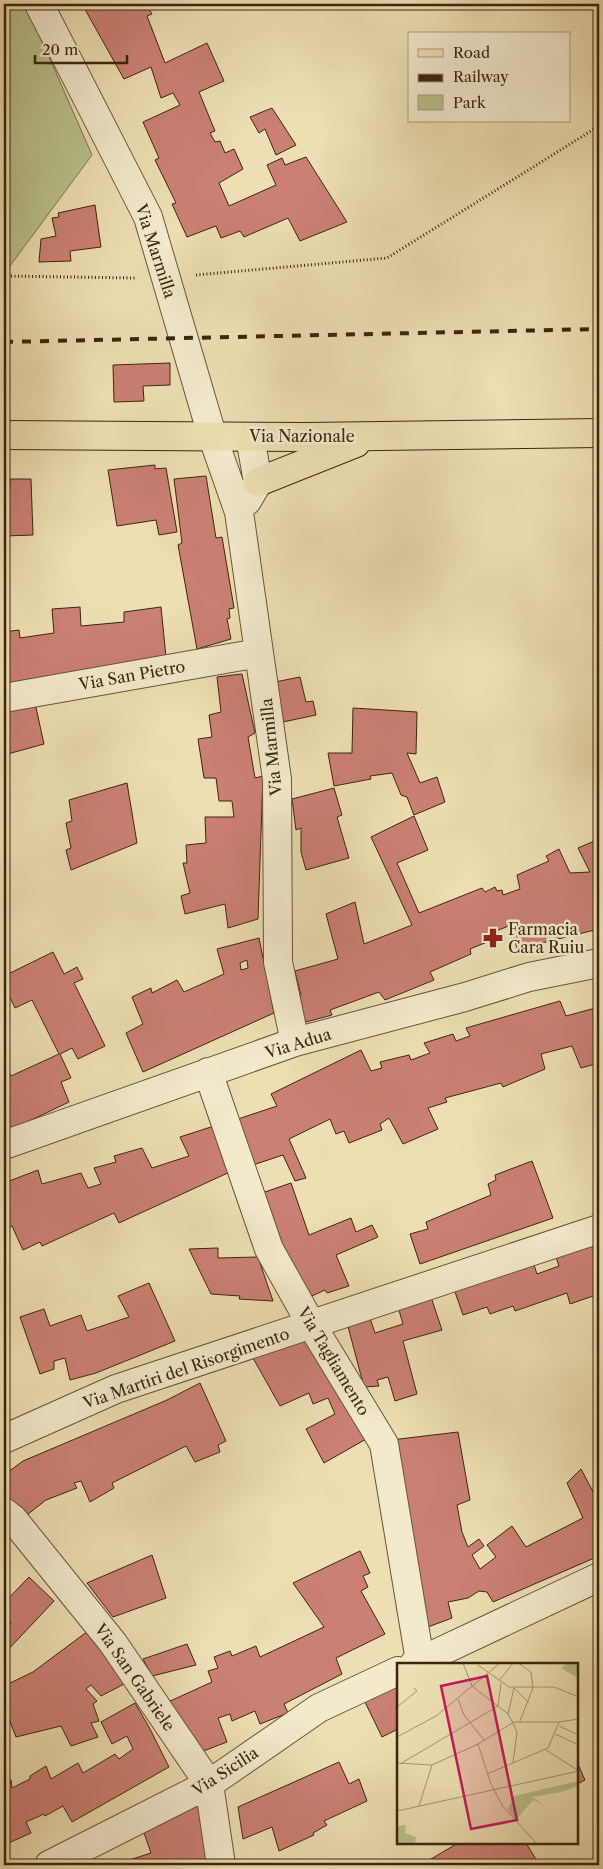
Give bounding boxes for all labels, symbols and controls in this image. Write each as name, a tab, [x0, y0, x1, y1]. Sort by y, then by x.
scale bar	[35, 32, 128, 64]
legend	[408, 32, 570, 122]
text: 20 m	[42, 40, 78, 59]
text: Road	[453, 43, 490, 62]
text: Railway	[453, 67, 509, 86]
text: Park	[453, 93, 487, 112]
street label: Via Marmilla	[131, 200, 181, 301]
street label: Via Nazionale	[248, 426, 355, 446]
street label: Via San Pietro	[76, 656, 187, 694]
street label: Via Marmilla	[256, 697, 286, 798]
place label: Farmacia Cara Ruiu	[508, 919, 584, 957]
pharmacy icon: Farmacia Cara Ruiu	[482, 927, 504, 949]
street label: Via Adua	[262, 1023, 334, 1063]
street label: Via Tagliamento	[293, 1302, 374, 1419]
street label: Via Martiri del Risorgimento	[79, 1323, 292, 1413]
street label: Via San Gabriele	[90, 1619, 179, 1735]
inset map	[397, 1663, 578, 1844]
street label: Via Sicilia	[187, 1742, 262, 1800]

